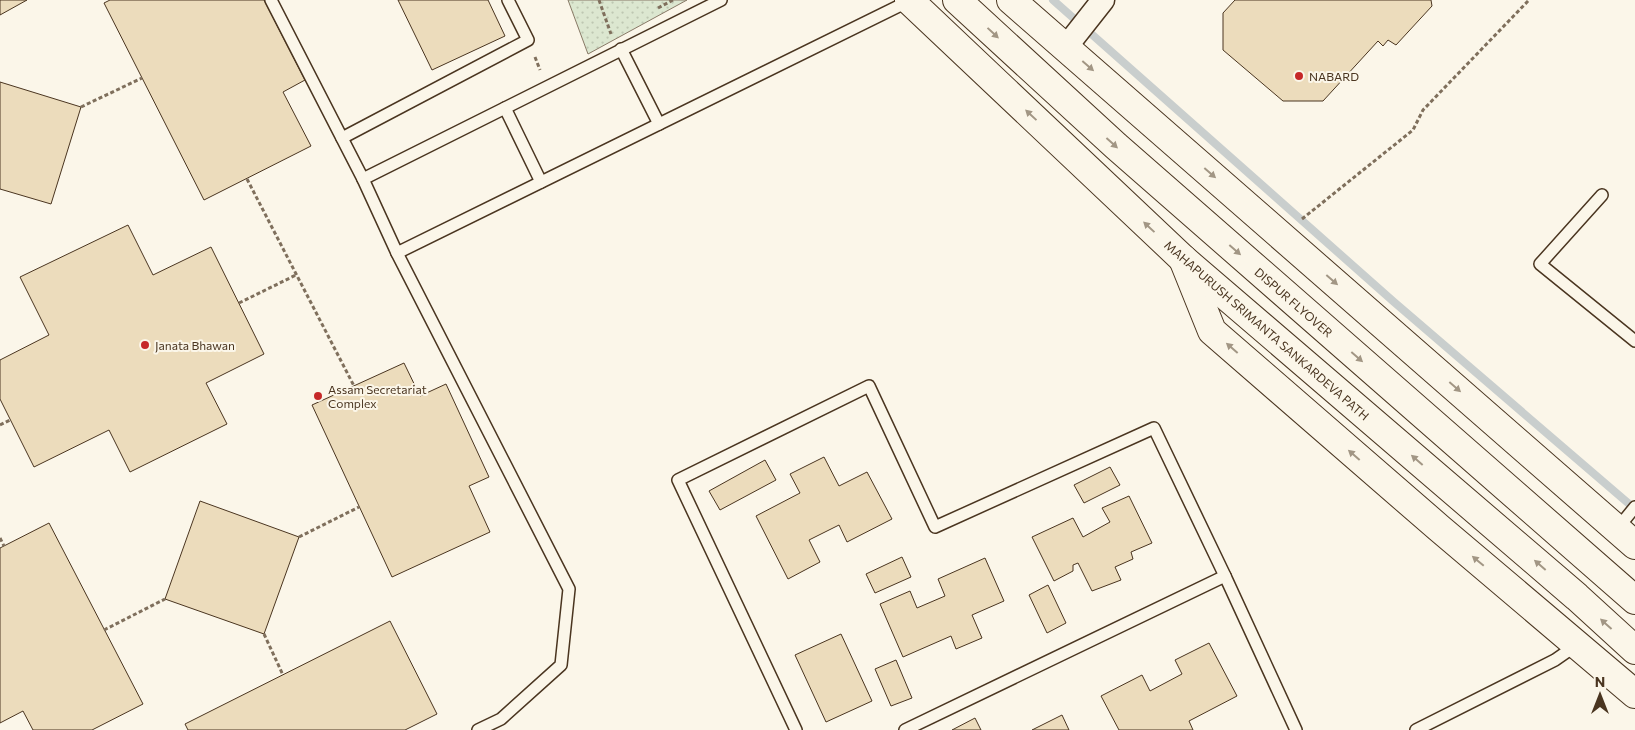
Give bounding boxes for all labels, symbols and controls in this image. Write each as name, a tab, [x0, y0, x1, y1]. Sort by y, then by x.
one-way arrow	[986, 27, 998, 39]
one-way arrow	[1081, 60, 1093, 72]
place label: NABARD	[1309, 69, 1359, 83]
marker: NABARD	[1293, 70, 1305, 82]
one-way arrow	[1025, 109, 1037, 121]
one-way arrow	[1106, 137, 1118, 149]
one-way arrow	[1204, 167, 1216, 178]
one-way arrow	[1143, 221, 1155, 233]
street label: MAHAPURUSH SRIMANTA SANKARDEVA PATH	[1162, 237, 1372, 423]
one-way arrow	[1228, 244, 1240, 256]
street label: DISPUR FLYOVER	[1252, 264, 1336, 340]
one-way arrow	[1326, 275, 1339, 286]
place label: Janata Bhawan	[155, 338, 235, 353]
marker: Janata Bhawan	[139, 339, 151, 351]
one-way arrow	[1225, 343, 1238, 354]
one-way arrow	[1351, 351, 1363, 363]
place label: Assam Secretariat Complex	[328, 382, 427, 410]
one-way arrow	[1448, 382, 1461, 393]
marker: Assam Secretariat Complex	[312, 390, 324, 402]
one-way arrow	[1348, 449, 1361, 460]
one-way arrow	[1410, 454, 1423, 465]
one-way arrow	[1471, 555, 1484, 566]
one-way arrow	[1533, 560, 1546, 571]
one-way arrow	[1599, 618, 1612, 629]
north arrow	[1575, 670, 1625, 720]
text: N	[1595, 673, 1605, 690]

